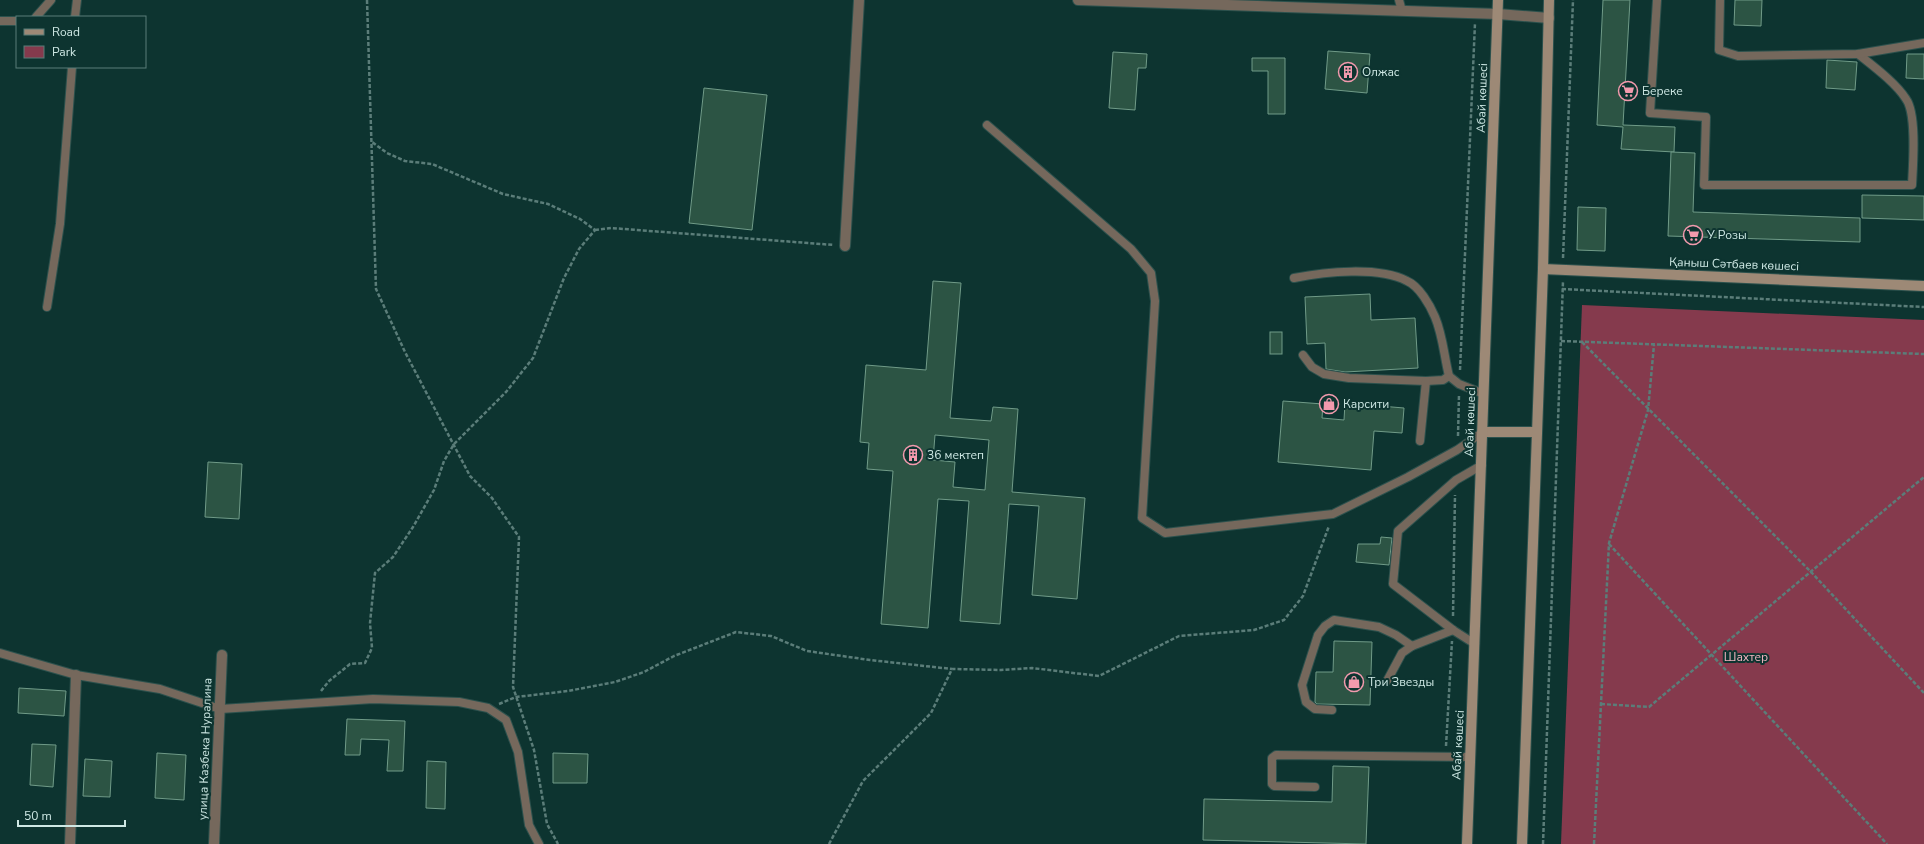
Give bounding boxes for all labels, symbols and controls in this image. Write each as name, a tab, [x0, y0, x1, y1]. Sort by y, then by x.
legend	[16, 16, 146, 68]
text: Road	[52, 24, 80, 40]
text: Park	[52, 44, 77, 60]
building icon: Олжас	[1337, 61, 1359, 83]
street label: Абай көшесі	[1473, 63, 1491, 133]
place label: Олжас	[1362, 64, 1400, 80]
supermarket icon: Береке	[1617, 80, 1639, 102]
place label: Береке	[1642, 83, 1683, 99]
supermarket icon: У Розы	[1682, 224, 1704, 246]
place label: У Розы	[1706, 227, 1747, 243]
street label: Қаныш Сәтбаев көшесі	[1669, 254, 1799, 274]
street label: Абай көшесі	[1461, 387, 1479, 457]
shop icon: Карсити	[1318, 393, 1340, 415]
place label: Карсити	[1343, 396, 1389, 412]
building icon: 36 мектеп	[902, 444, 924, 466]
place label: 36 мектеп	[927, 447, 984, 463]
park label: Шахтер	[1724, 649, 1768, 665]
shop icon: Три Звезды	[1343, 671, 1365, 693]
place label: Три Звезды	[1368, 674, 1434, 690]
street label: улица Казбека Нуралина	[195, 678, 215, 820]
street label: Абай көшесі	[1448, 710, 1468, 780]
scale bar	[18, 802, 125, 828]
text: 50 m	[24, 808, 52, 824]

